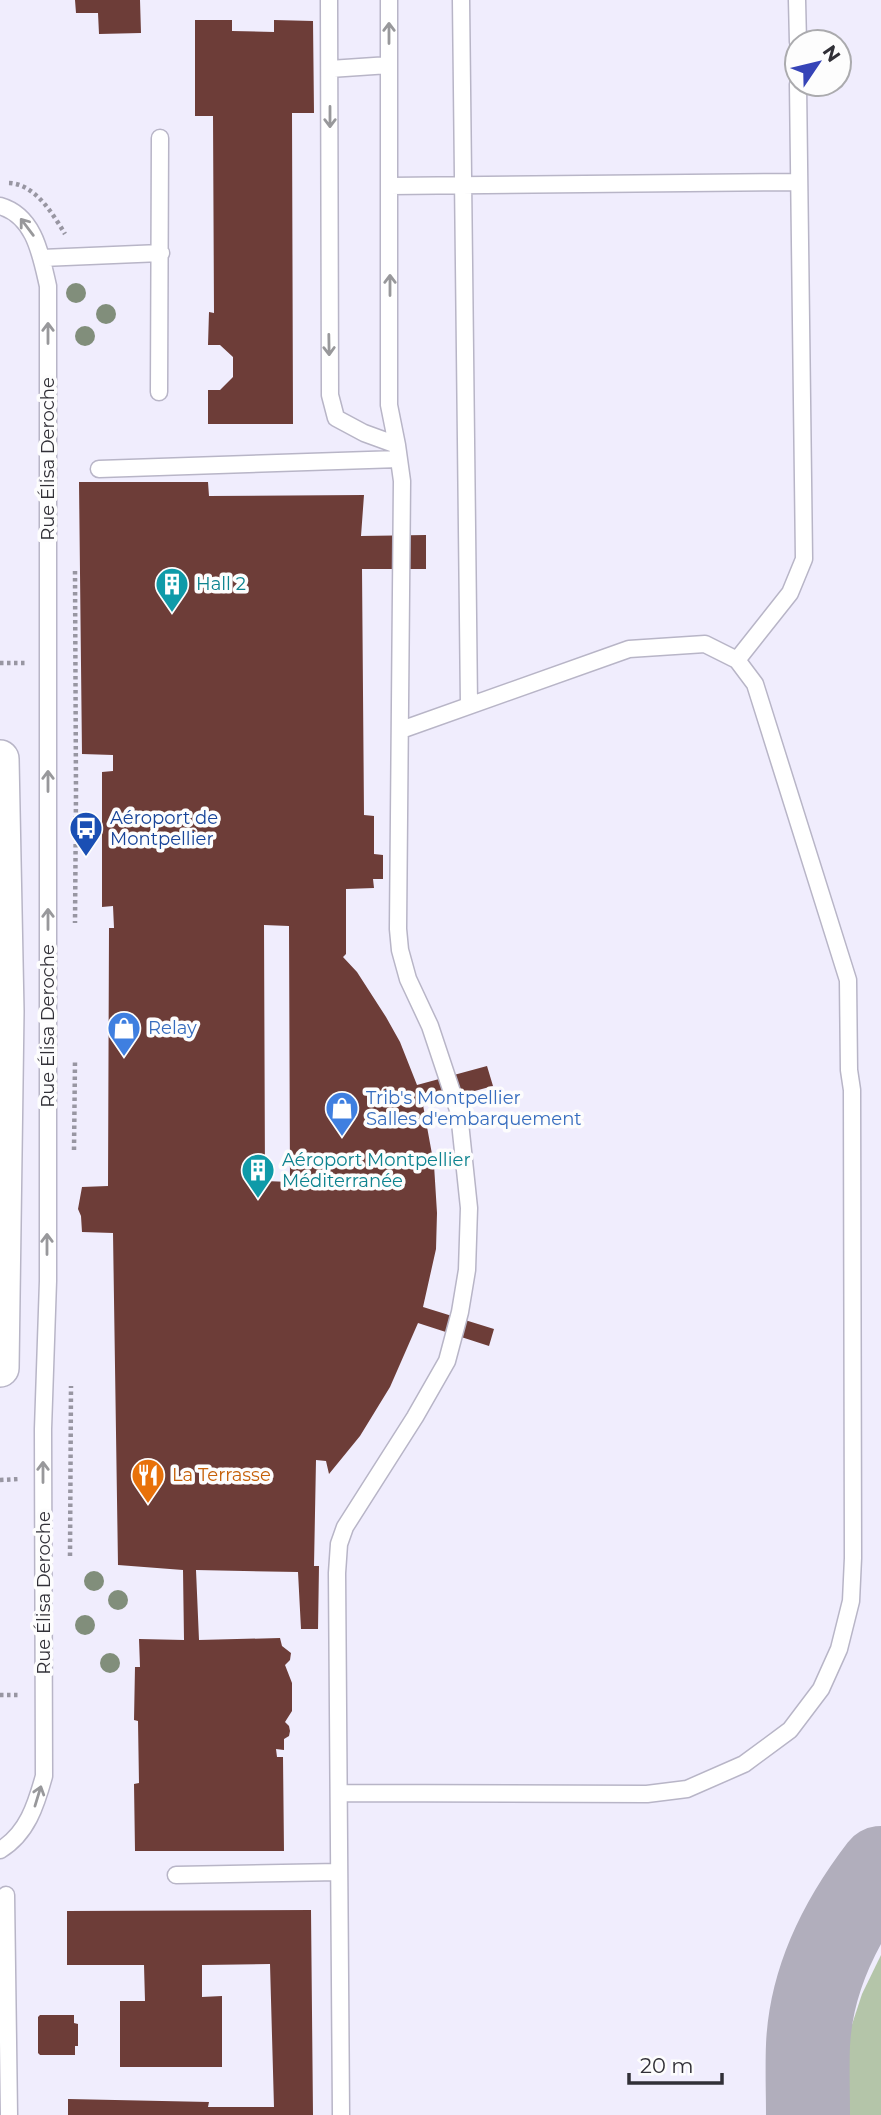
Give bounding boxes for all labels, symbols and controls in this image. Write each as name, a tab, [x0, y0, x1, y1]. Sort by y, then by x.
one-way arrow	[382, 22, 396, 45]
north arrow	[783, 28, 853, 98]
text: N	[818, 41, 845, 66]
one-way arrow	[323, 105, 337, 128]
one-way arrow	[20, 217, 35, 236]
one-way arrow	[383, 274, 397, 297]
one-way arrow	[41, 322, 55, 345]
one-way arrow	[322, 333, 336, 356]
street label: Rue Élisa Deroche	[37, 377, 59, 541]
building icon: Hall 2	[153, 565, 191, 614]
place label: Hall 2	[196, 573, 246, 595]
one-way arrow	[41, 770, 55, 793]
place label: Aéroport de Montpellier	[110, 807, 218, 850]
bus stop icon: Aéroport de Montpellier	[67, 809, 105, 858]
one-way arrow	[41, 907, 55, 930]
street label: Rue Élisa Deroche	[37, 944, 59, 1108]
shop icon: Relay	[105, 1009, 143, 1058]
place label: Relay	[148, 1017, 197, 1039]
place label: Trib's Montpellier Salles d'embarquement	[366, 1087, 582, 1130]
shop icon: Trib's Montpellier Salles d'embarquement	[323, 1089, 361, 1138]
place label: Aéroport Montpellier Méditerranée	[282, 1149, 471, 1192]
building icon: Aéroport Montpellier Méditerranée	[239, 1151, 277, 1200]
one-way arrow	[40, 1233, 54, 1256]
restaurant icon: La Terrasse	[129, 1456, 167, 1505]
one-way arrow	[36, 1460, 50, 1483]
place label: La Terrasse	[172, 1464, 271, 1486]
street label: Rue Élisa Deroche	[33, 1511, 55, 1675]
one-way arrow	[33, 1786, 46, 1808]
scale bar	[629, 2042, 722, 2086]
text: 20 m	[640, 2053, 694, 2078]

